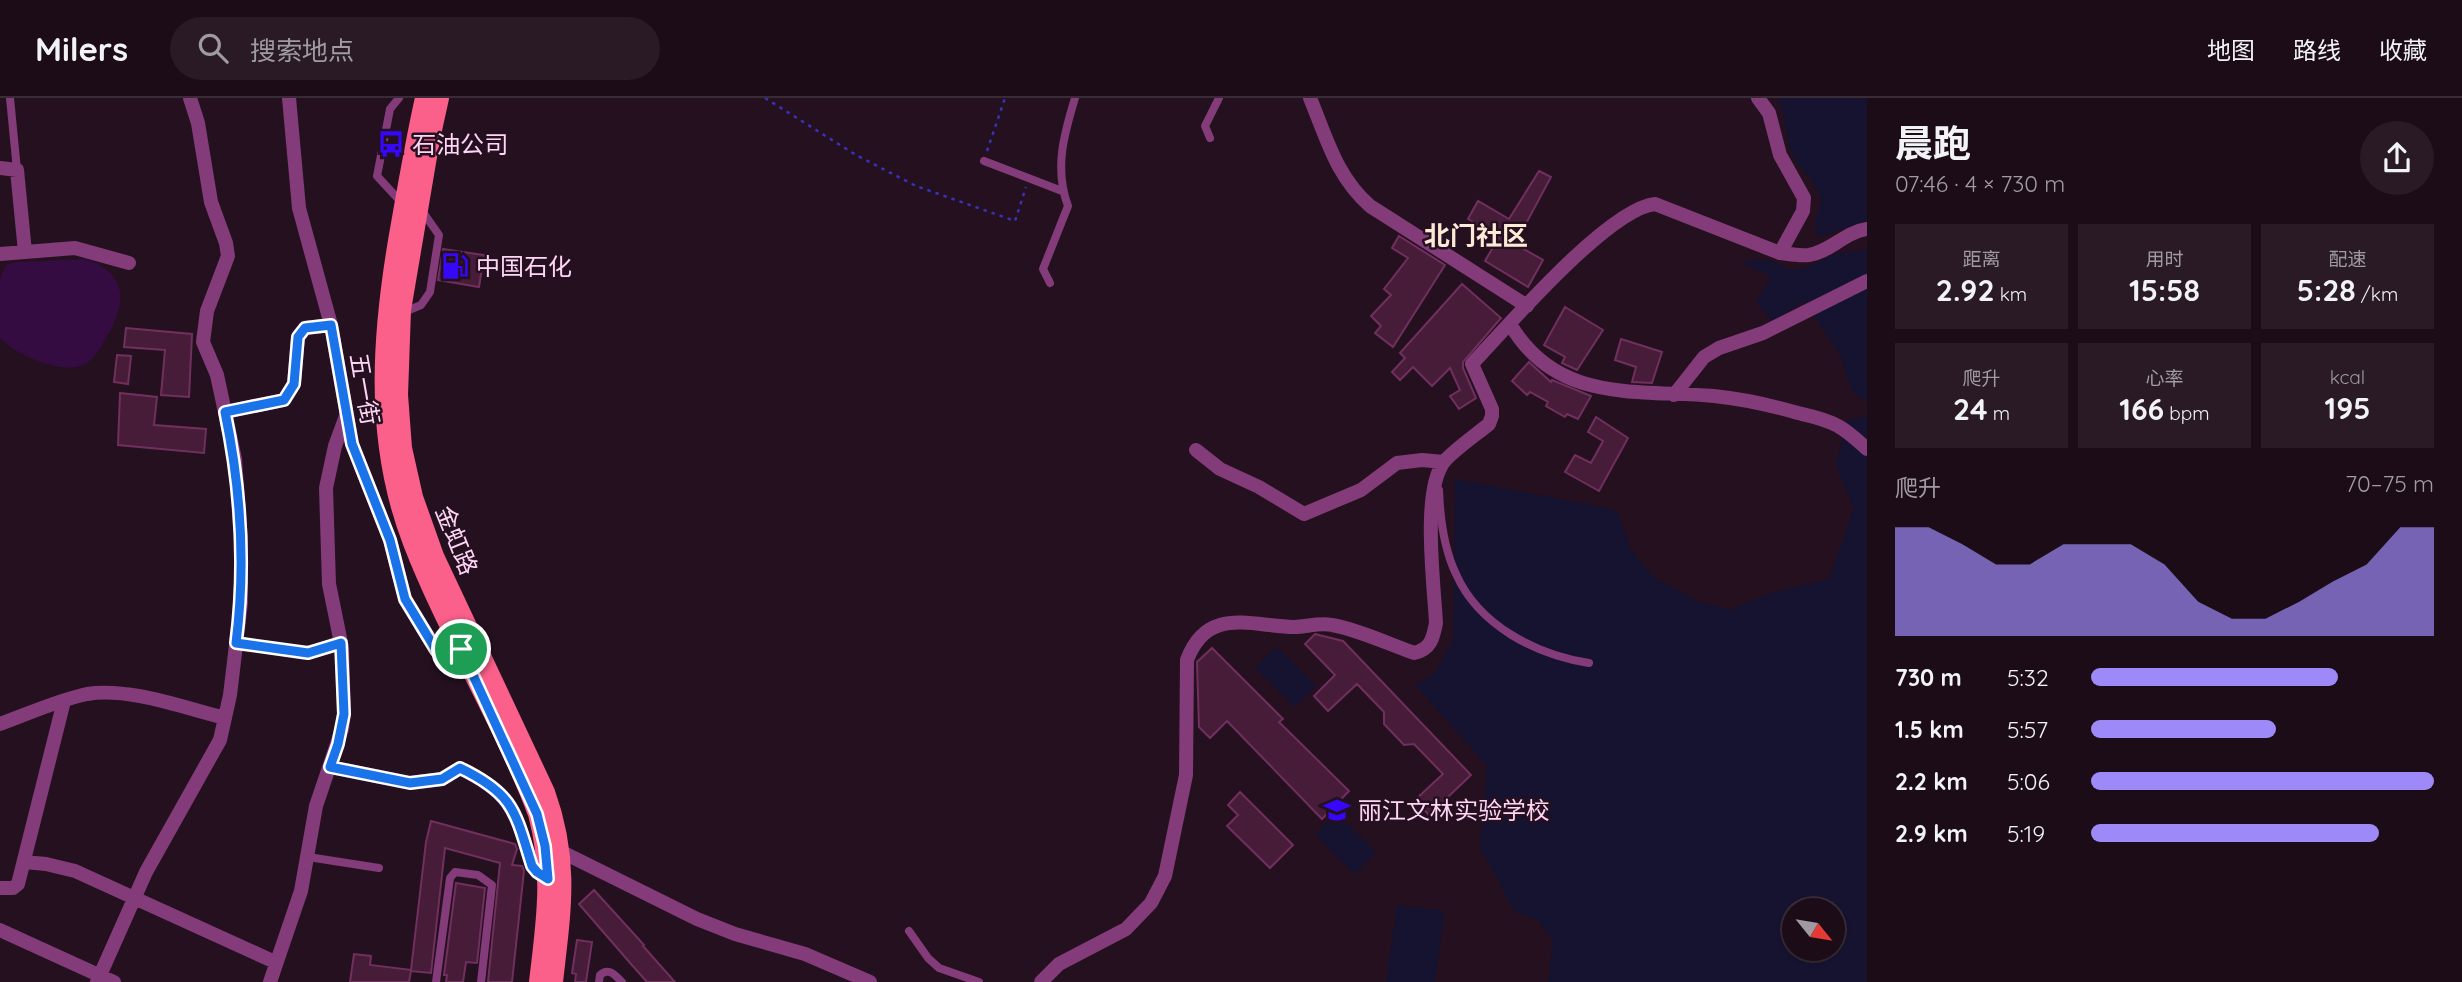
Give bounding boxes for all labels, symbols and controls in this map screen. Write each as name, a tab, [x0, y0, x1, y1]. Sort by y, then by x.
search box	[170, 17, 660, 80]
text: Milers	[35, 28, 128, 69]
icon: search	[194, 29, 232, 67]
text: 搜索地点	[250, 34, 354, 67]
text: 地图	[2207, 35, 2255, 65]
text: 路线	[2293, 35, 2341, 65]
text: 收藏	[2379, 35, 2427, 65]
text: 晨跑	[1895, 119, 1971, 167]
button: share	[2360, 121, 2434, 195]
bus stop icon: 石油公司	[376, 129, 406, 159]
place label: 石油公司	[412, 129, 508, 159]
text: 07:46 · 4 × 730 m	[1895, 169, 2065, 198]
district label: 北门社区	[1424, 219, 1528, 252]
text: 距离	[1962, 247, 2001, 271]
text: 用时	[2145, 247, 2184, 271]
text: 配速	[2328, 247, 2367, 271]
fuel station icon: 中国石化	[440, 251, 470, 281]
place label: 中国石化	[476, 251, 572, 281]
text: 2.92	[1936, 271, 1994, 309]
text: 15:58	[2129, 271, 2200, 309]
text: 5:28	[2297, 271, 2356, 309]
text: km	[1994, 282, 2027, 306]
text: /km	[2356, 282, 2398, 306]
street label: 五一街	[344, 351, 386, 427]
text: kcal	[2330, 365, 2365, 389]
text: 爬升	[1962, 366, 2001, 390]
text: 心率	[2145, 366, 2184, 390]
text: 195	[2325, 389, 2371, 427]
text: 24	[1953, 390, 1988, 428]
text: 166	[2119, 390, 2164, 428]
text: m	[1988, 401, 2010, 425]
text: bpm	[2164, 401, 2210, 425]
text: 70–75 m	[2345, 469, 2434, 498]
text: 爬升	[1895, 473, 1941, 502]
street label: 金虹路	[430, 501, 484, 579]
pin	[431, 619, 491, 679]
icon: arrive	[442, 630, 480, 668]
text: 730 m	[1895, 663, 1962, 692]
text: 5:32	[2007, 663, 2049, 692]
text: 1.5 km	[1895, 715, 1964, 744]
text: 5:57	[2007, 715, 2048, 744]
text: 2.2 km	[1895, 767, 1968, 796]
text: 5:06	[2007, 767, 2050, 796]
school or university icon: 丽江文林实验学校	[1322, 795, 1352, 825]
place label: 丽江文林实验学校	[1358, 795, 1550, 825]
text: 2.9 km	[1895, 819, 1968, 848]
text: 5:19	[2007, 819, 2045, 848]
north arrow	[1782, 898, 1844, 961]
map controls	[1782, 898, 1845, 961]

